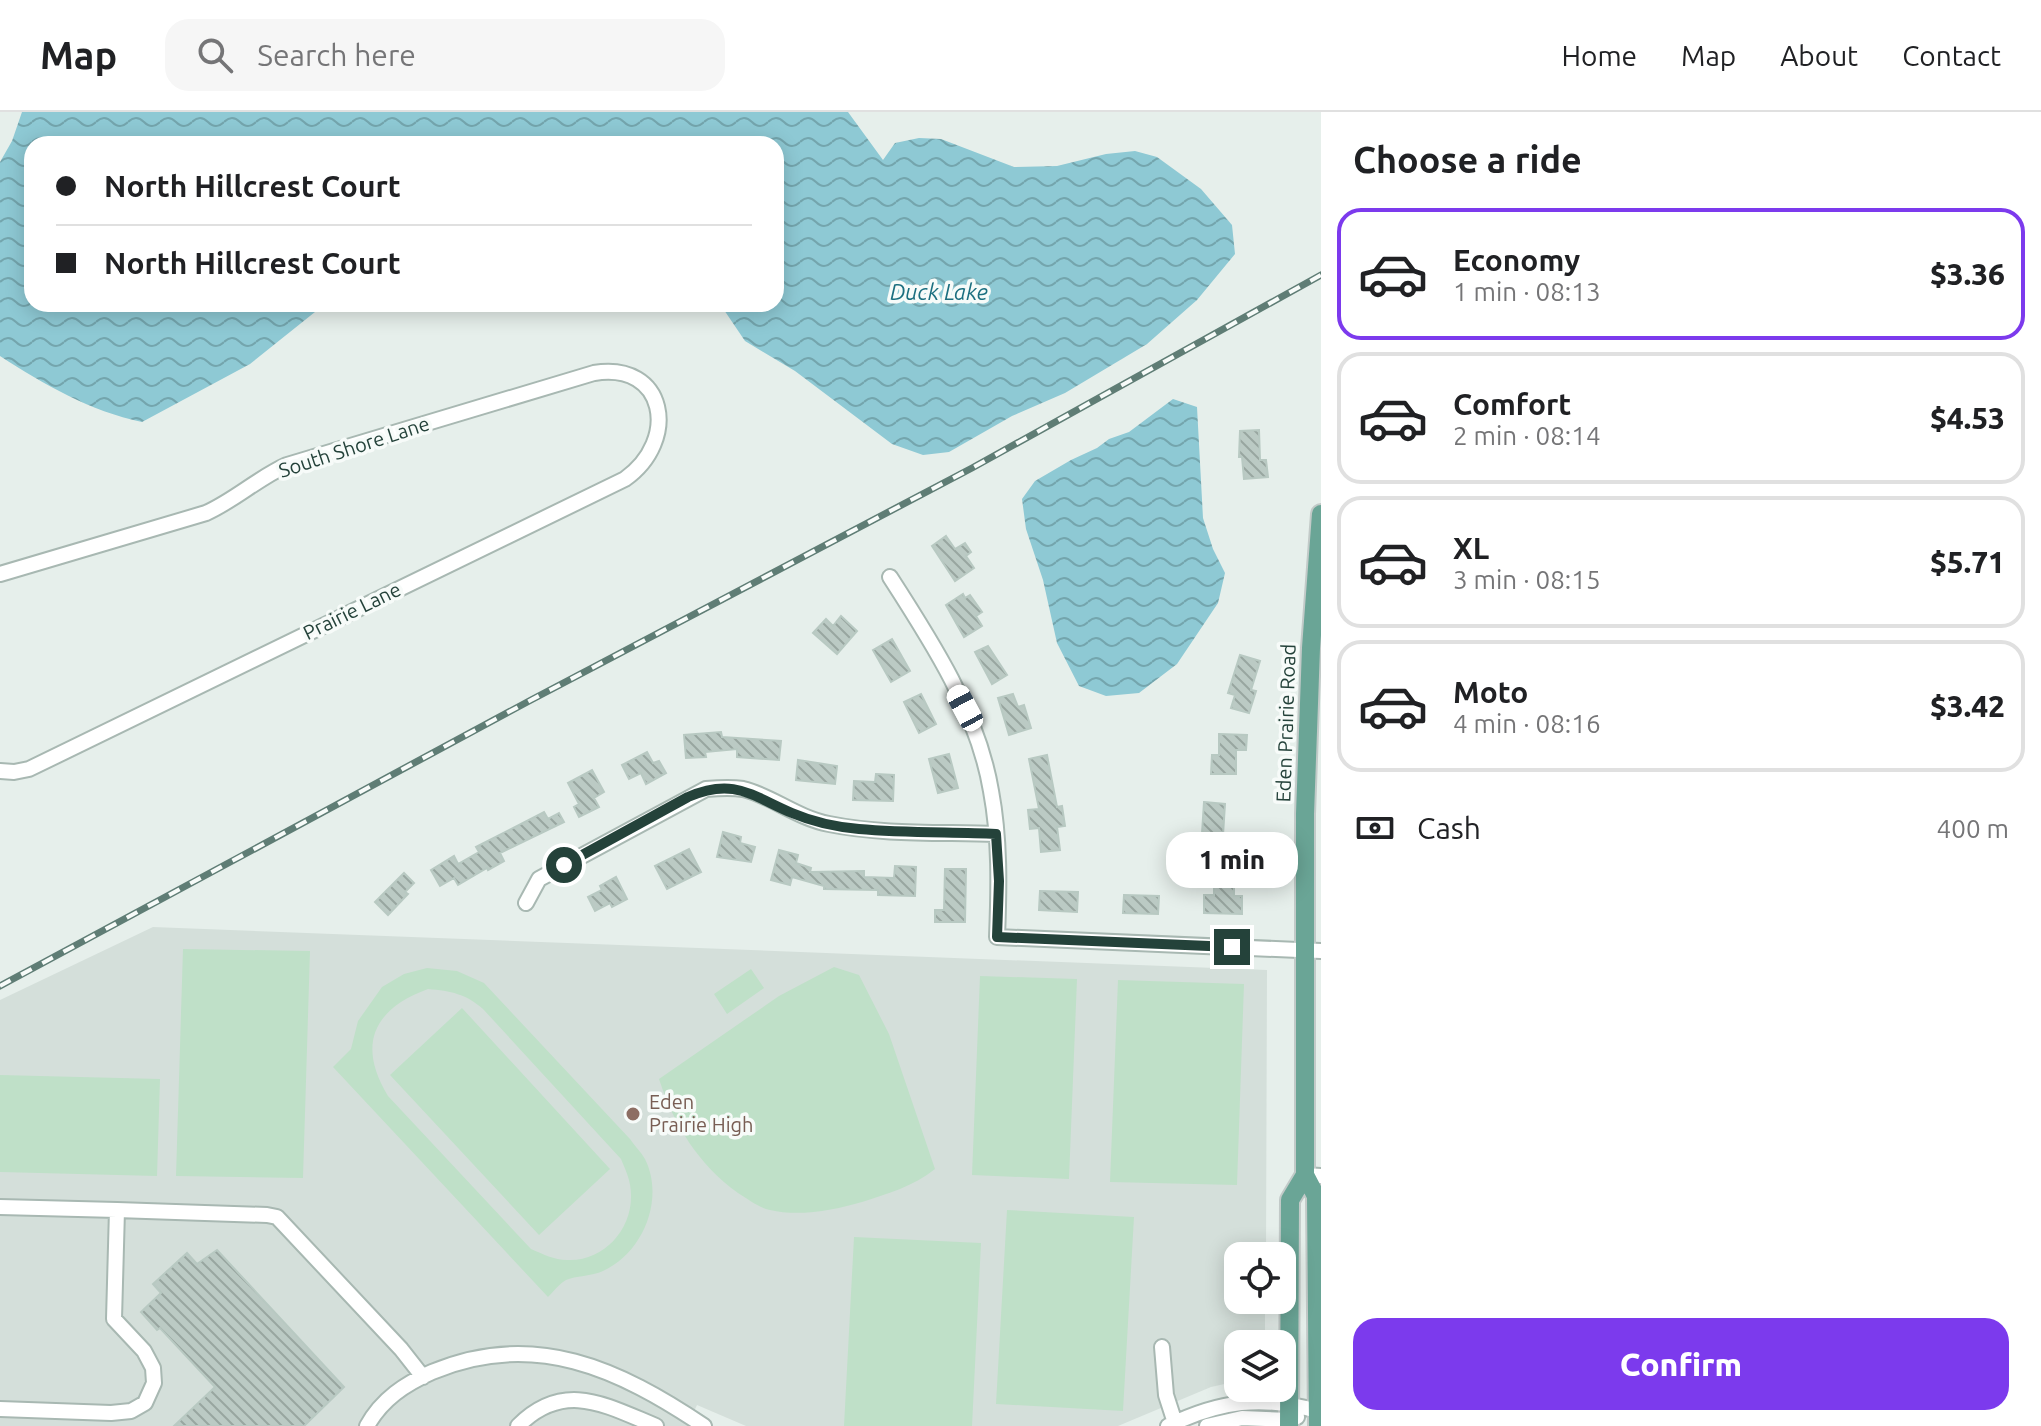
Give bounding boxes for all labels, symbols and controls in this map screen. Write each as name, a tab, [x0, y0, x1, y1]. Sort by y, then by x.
search box	[165, 19, 725, 91]
icon: search	[193, 33, 237, 77]
text: Map	[40, 34, 117, 76]
text: Search here	[257, 38, 416, 72]
text: Home	[1562, 40, 1637, 71]
text: Map	[1681, 40, 1736, 71]
text: About	[1780, 40, 1858, 71]
text: Contact	[1902, 40, 2001, 71]
text: Choose a ride	[1353, 139, 1582, 180]
text: North Hillcrest Court	[104, 169, 401, 203]
icon: car	[1357, 238, 1429, 310]
text: Economy	[1453, 243, 1580, 277]
text: North Hillcrest Court	[104, 246, 401, 280]
text: $3.36	[1930, 257, 2005, 291]
text: 1 min · 08:13	[1453, 277, 1601, 306]
water label: Duck Lake	[890, 279, 988, 304]
icon: car	[1357, 382, 1429, 454]
text: Comfort	[1453, 387, 1571, 421]
text: $4.53	[1930, 401, 2005, 435]
street label: South Shore Lane	[276, 411, 432, 482]
text: 2 min · 08:14	[1453, 421, 1601, 450]
icon: car	[1357, 526, 1429, 598]
text: XL	[1453, 531, 1489, 565]
text: $5.71	[1930, 545, 2005, 579]
text: 3 min · 08:15	[1453, 565, 1601, 594]
street label: Prairie Lane	[299, 577, 404, 644]
street label: Eden Prairie Road	[1271, 643, 1300, 803]
icon: car	[1357, 670, 1429, 742]
text: Moto	[1453, 675, 1528, 709]
car	[943, 681, 987, 735]
text: $3.42	[1930, 689, 2005, 723]
text: 4 min · 08:16	[1453, 709, 1601, 738]
icon: cash	[1353, 806, 1397, 850]
text: Cash	[1417, 811, 1481, 845]
text: 400 m	[1937, 814, 2009, 843]
callout: 1 min	[1166, 831, 1298, 887]
text: 1 min	[1199, 845, 1265, 874]
route start	[546, 847, 582, 883]
route end	[1214, 929, 1250, 965]
place label: Eden Prairie High	[649, 1090, 753, 1136]
marker: Eden Prairie High	[624, 1105, 642, 1123]
map controls	[1224, 1242, 1296, 1402]
button: locate	[1224, 1242, 1296, 1314]
button: Confirm	[1353, 1318, 2009, 1410]
button: layers	[1224, 1330, 1296, 1402]

